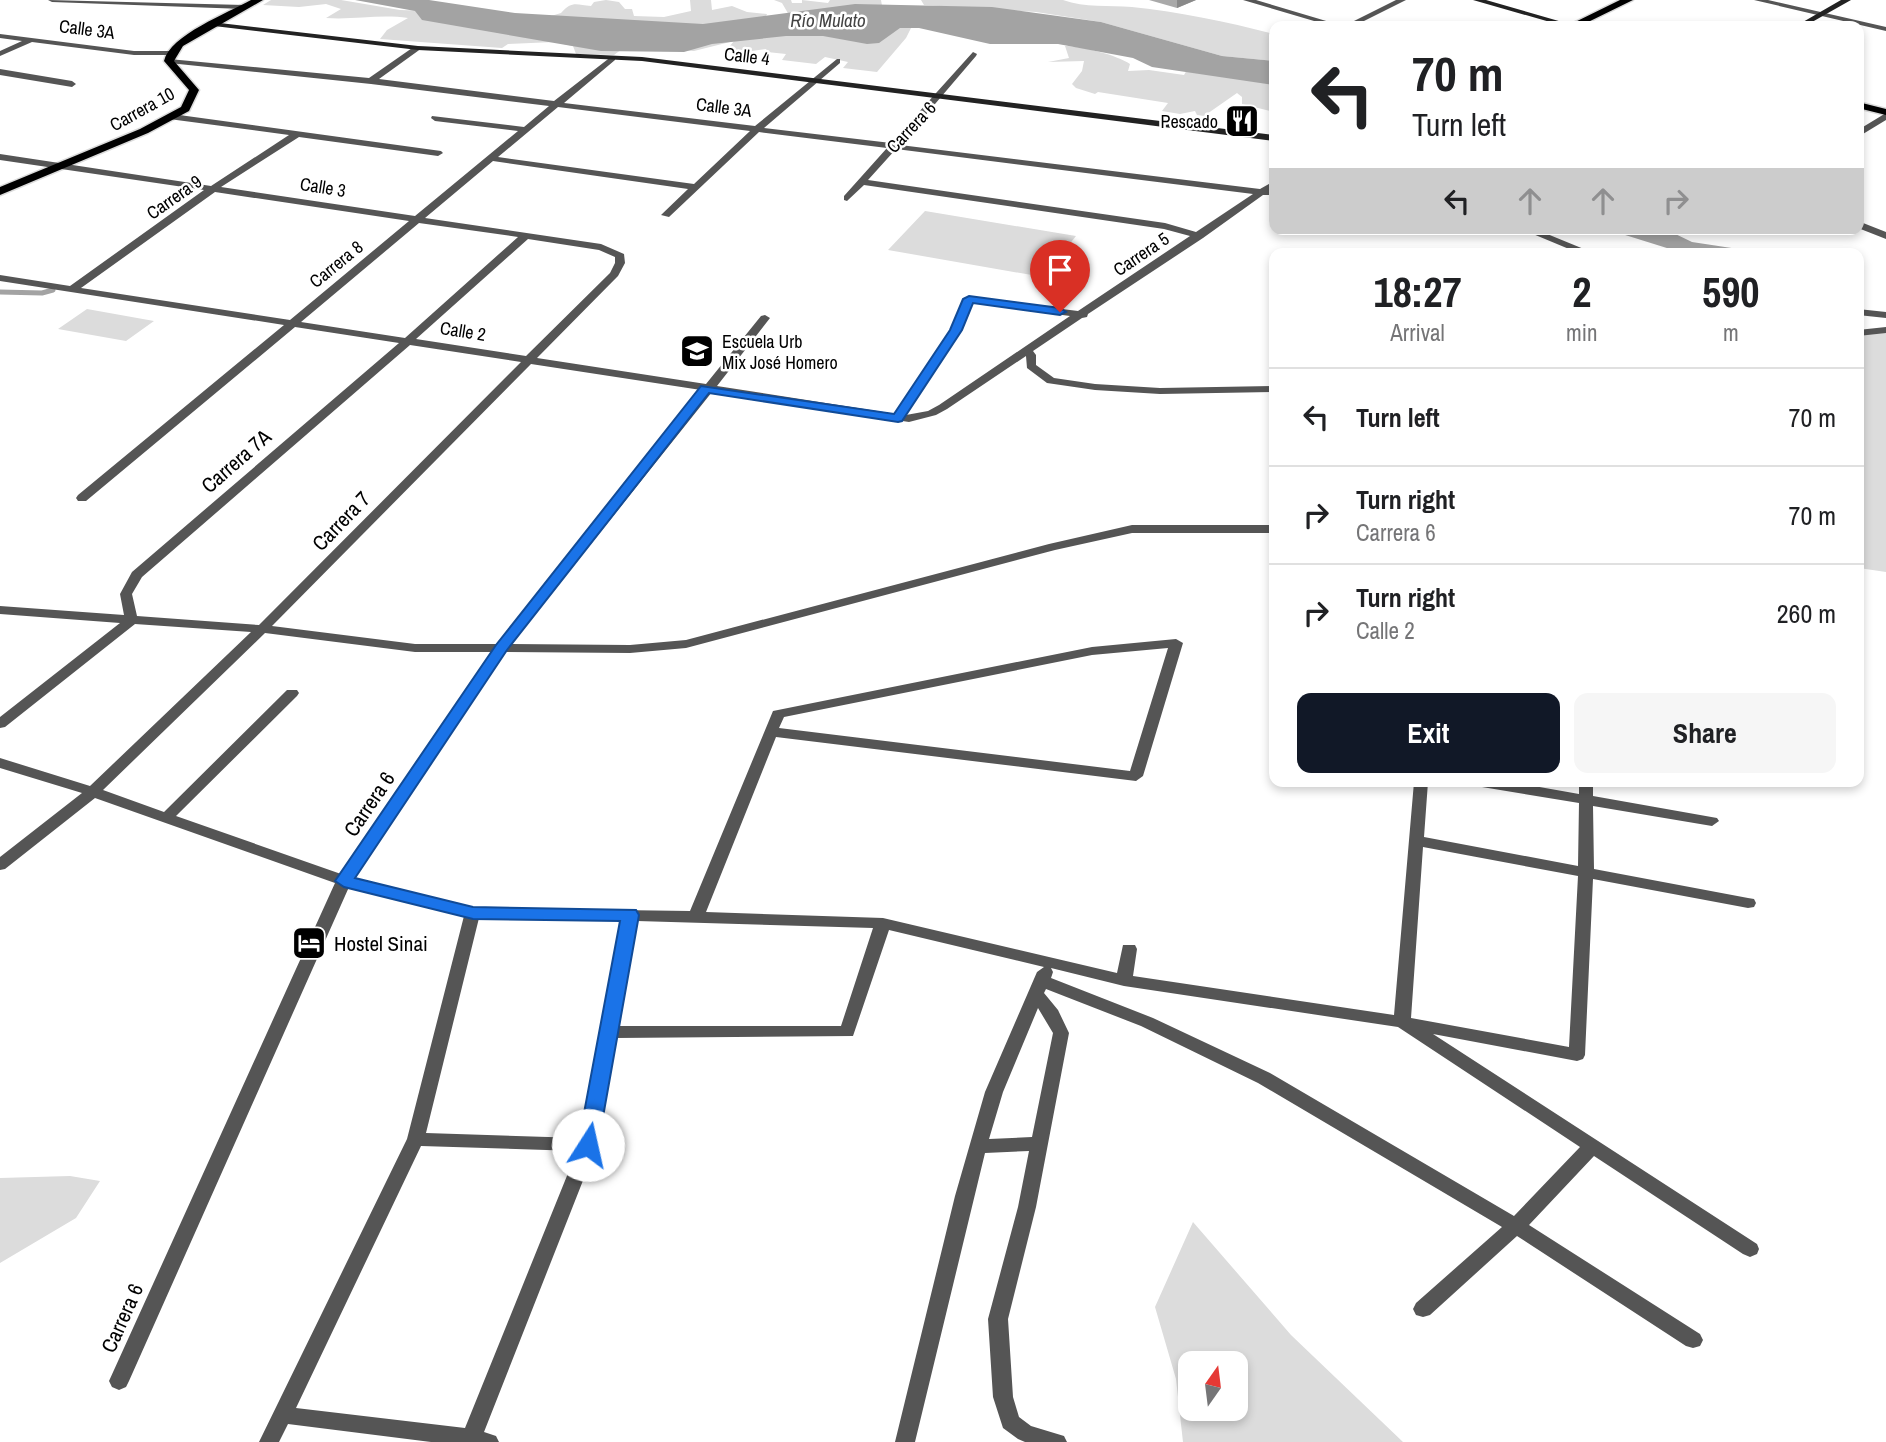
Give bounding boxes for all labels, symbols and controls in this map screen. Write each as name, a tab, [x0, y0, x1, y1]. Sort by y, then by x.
water label: Río Mulato	[790, 7, 866, 33]
street label: Calle 3A	[58, 13, 116, 45]
text: 70 m	[1412, 40, 1504, 106]
street label: Calle 4	[723, 41, 771, 71]
icon: left	[1297, 49, 1388, 140]
street label: Carrera 10	[105, 81, 179, 137]
street label: Calle 3A	[695, 91, 753, 123]
street label: Carrera 6	[881, 96, 941, 158]
restaurant icon: Pescado	[1223, 102, 1261, 140]
text: Turn left	[1412, 103, 1506, 146]
place label: Pescado	[1161, 109, 1218, 134]
street label: Carrera 9	[141, 169, 207, 225]
street label: Calle 3	[298, 171, 348, 203]
icon: left	[1438, 182, 1476, 220]
icon: ahead	[1511, 182, 1549, 220]
icon: ahead	[1584, 182, 1622, 220]
icon: right	[1657, 182, 1695, 220]
street label: Carrera 5	[1108, 226, 1174, 282]
street label: Carrera 8	[304, 235, 368, 293]
pin	[1030, 240, 1090, 312]
icon: arrive	[1041, 251, 1079, 289]
text: 18:27	[1374, 264, 1462, 320]
text: 2	[1572, 264, 1591, 320]
text: 590	[1702, 264, 1760, 320]
street label: Calle 2	[438, 315, 488, 347]
text: Arrival	[1390, 317, 1445, 348]
text: min	[1566, 317, 1598, 348]
text: m	[1723, 317, 1739, 348]
place label: Escuela Urb Mix José Homero	[722, 329, 838, 375]
school or university icon: Escuela Urb Mix José Homero	[678, 332, 716, 370]
icon: left	[1297, 398, 1335, 436]
text: Turn left	[1356, 400, 1440, 435]
text: 70 m	[1789, 400, 1836, 435]
street label: Carrera 7A	[195, 422, 278, 500]
text: Turn right	[1356, 482, 1455, 517]
street label: Carrera 7	[305, 485, 377, 557]
icon: right	[1297, 496, 1335, 534]
text: 70 m	[1789, 498, 1836, 533]
text: Carrera 6	[1356, 517, 1436, 548]
text: Turn right	[1356, 580, 1455, 615]
icon: right	[1297, 594, 1335, 632]
text: 260 m	[1777, 596, 1836, 631]
text: Calle 2	[1356, 615, 1415, 646]
button: Exit	[1297, 693, 1560, 773]
button: Share	[1574, 693, 1836, 773]
street label: Carrera 6	[337, 766, 401, 842]
hotel icon: Hostel Sinai	[290, 924, 328, 962]
place label: Hostel Sinai	[334, 929, 428, 958]
position arrow	[551, 1108, 625, 1182]
street label: Carrera 6	[94, 1279, 150, 1357]
north arrow	[1178, 1351, 1248, 1421]
map controls	[1178, 1351, 1248, 1421]

